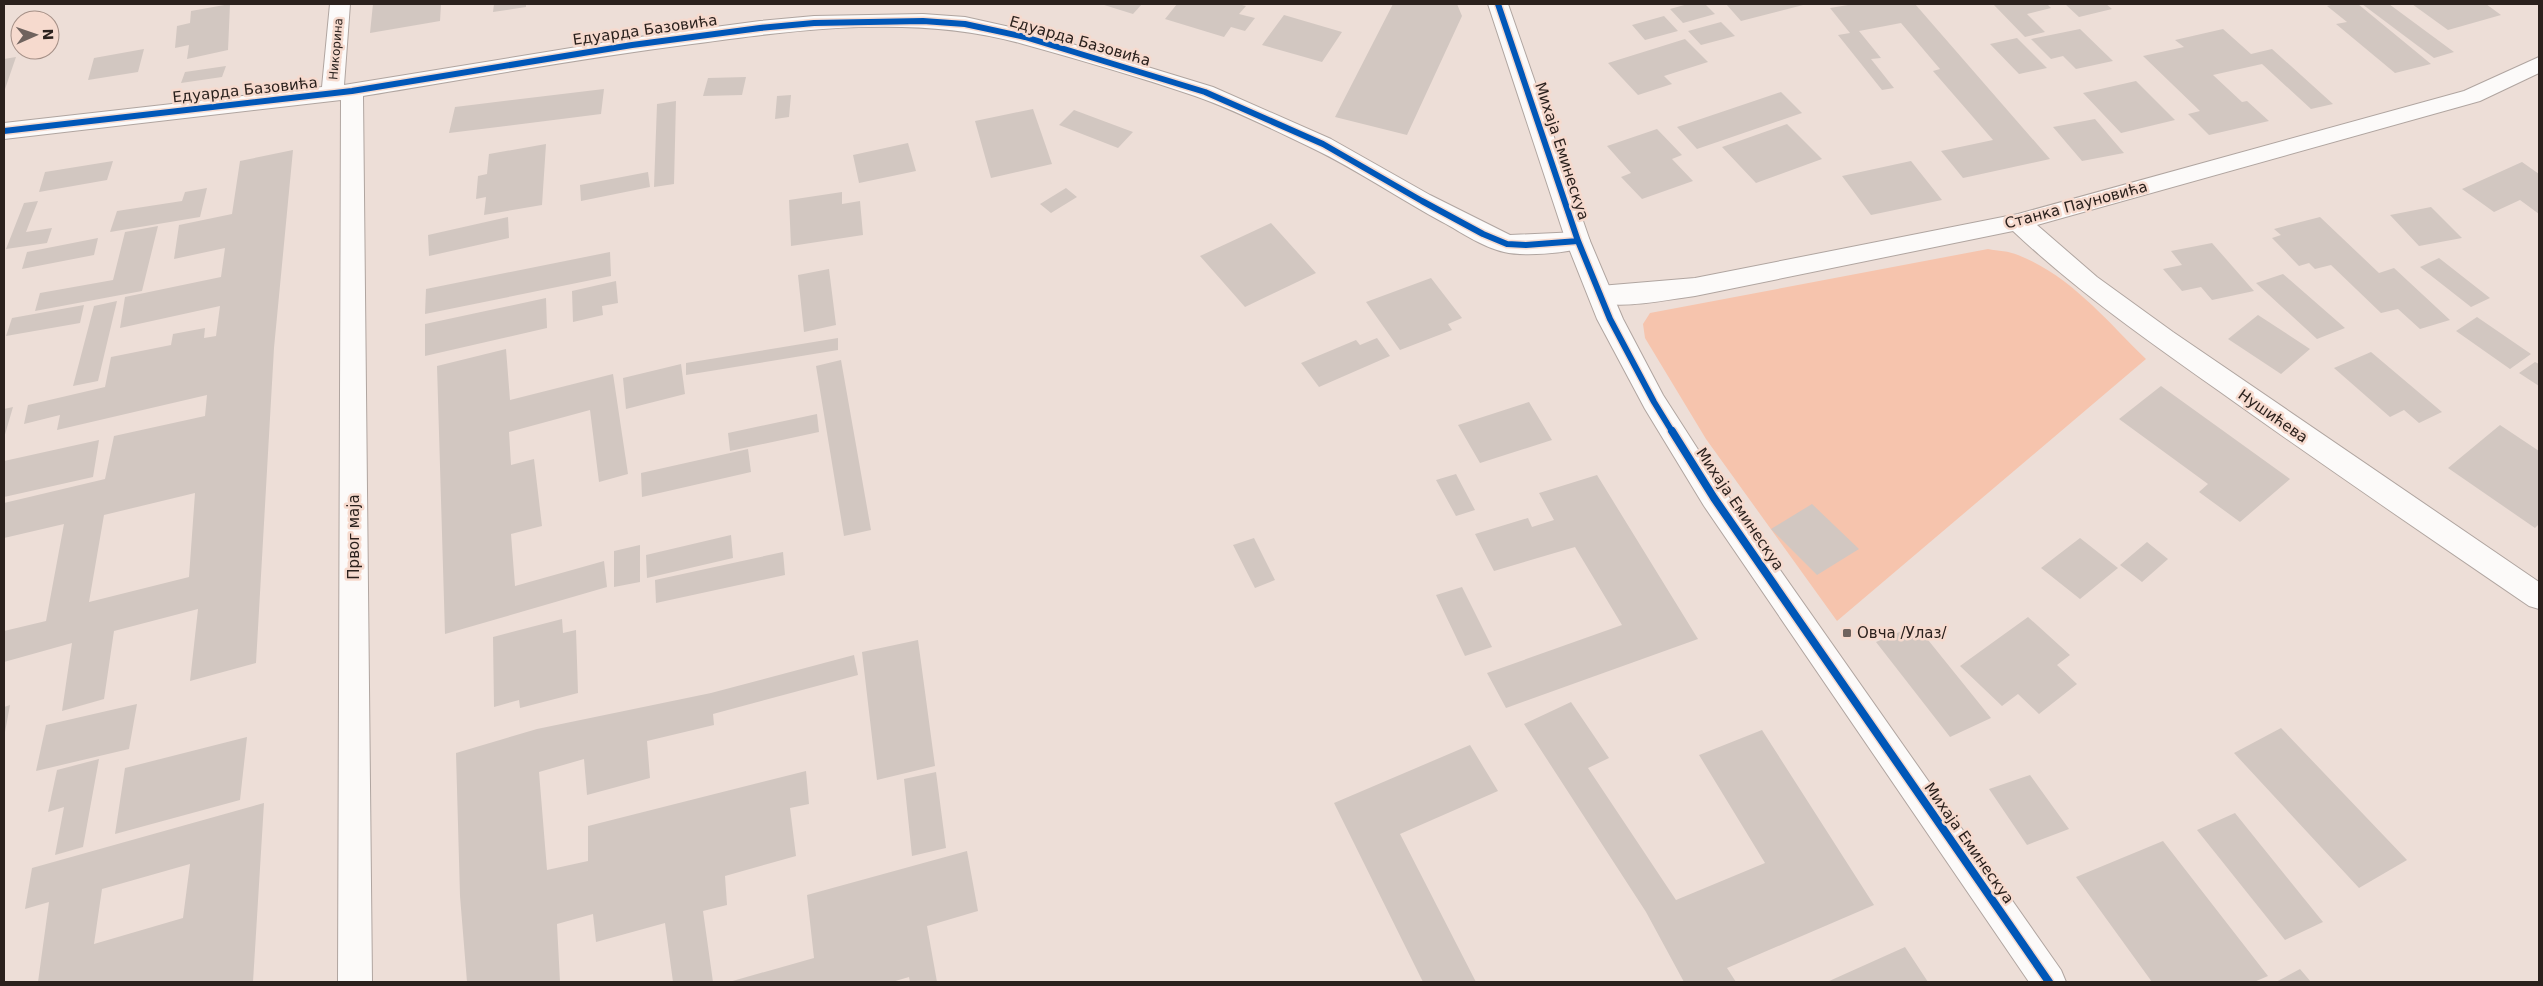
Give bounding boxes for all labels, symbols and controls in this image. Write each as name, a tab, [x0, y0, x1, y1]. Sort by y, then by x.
north arrow	[10, 10, 60, 60]
street label: Едуарда Базовића	[571, 11, 719, 49]
street label: Едуарда Базовића	[1007, 12, 1153, 70]
street label: Никорина	[326, 17, 346, 81]
text: N	[40, 28, 56, 41]
street label: Едуарда Базовића	[171, 73, 319, 107]
street label: Михаја Еминескуа	[1531, 80, 1593, 222]
street label: Станка Пауновића	[2003, 177, 2149, 233]
street label: Нушићева	[2235, 385, 2311, 447]
street label: Михаја Еминескуа	[1692, 444, 1788, 574]
street label: Првог маја	[345, 494, 363, 580]
place label: Овча /Улаз/	[1857, 624, 1947, 642]
marker: Овча /Улаз/	[1841, 627, 1853, 639]
street label: Михаја Еминескуа	[1920, 779, 2018, 907]

